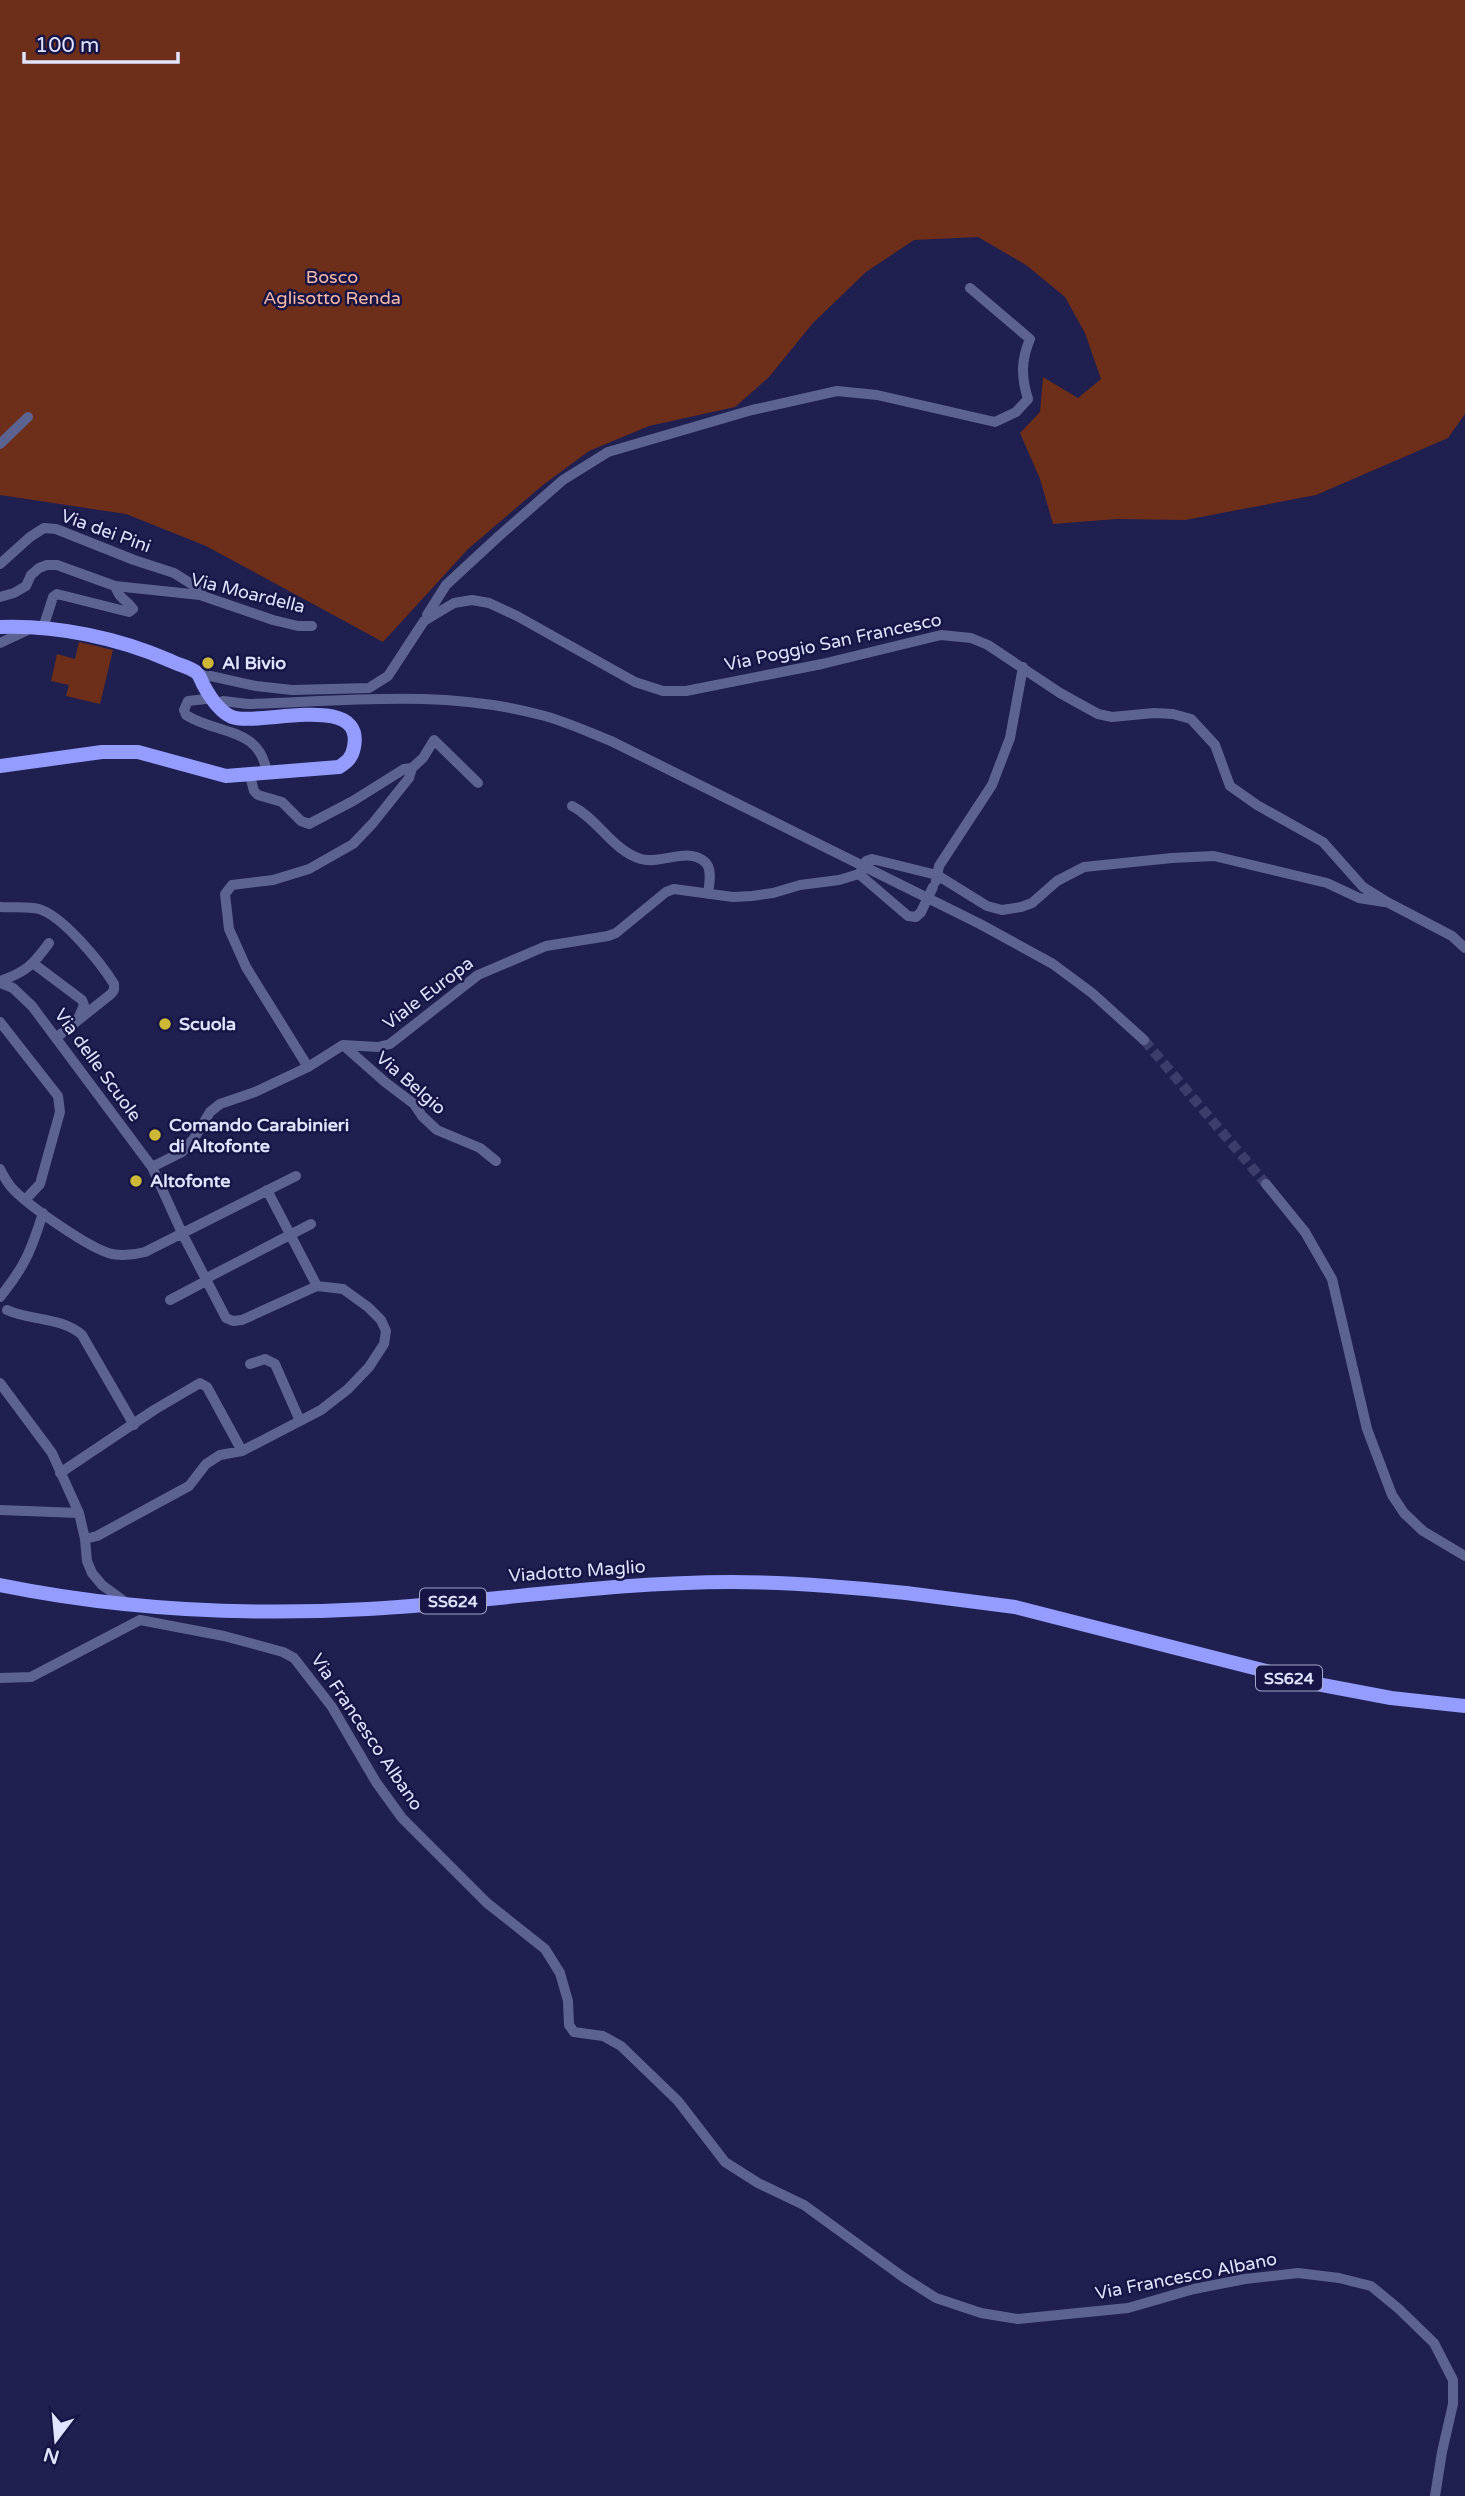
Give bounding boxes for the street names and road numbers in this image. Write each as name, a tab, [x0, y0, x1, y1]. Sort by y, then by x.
street label: Via dei Pini	[58, 505, 154, 557]
street label: Via Moardella	[189, 568, 307, 618]
street label: Via Poggio San Francesco	[722, 608, 944, 676]
street label: Viale Europa	[378, 952, 478, 1034]
street label: Via delle Scuole	[50, 1004, 146, 1126]
street label: Via Belgio	[372, 1047, 450, 1119]
street label: Viadotto Maglio	[508, 1555, 646, 1587]
road number: SS624	[420, 1588, 486, 1614]
street label: Via Francesco Albano	[306, 1649, 428, 1815]
road number: SS624	[1256, 1666, 1322, 1690]
street label: Via Francesco Albano	[1093, 2248, 1279, 2304]

